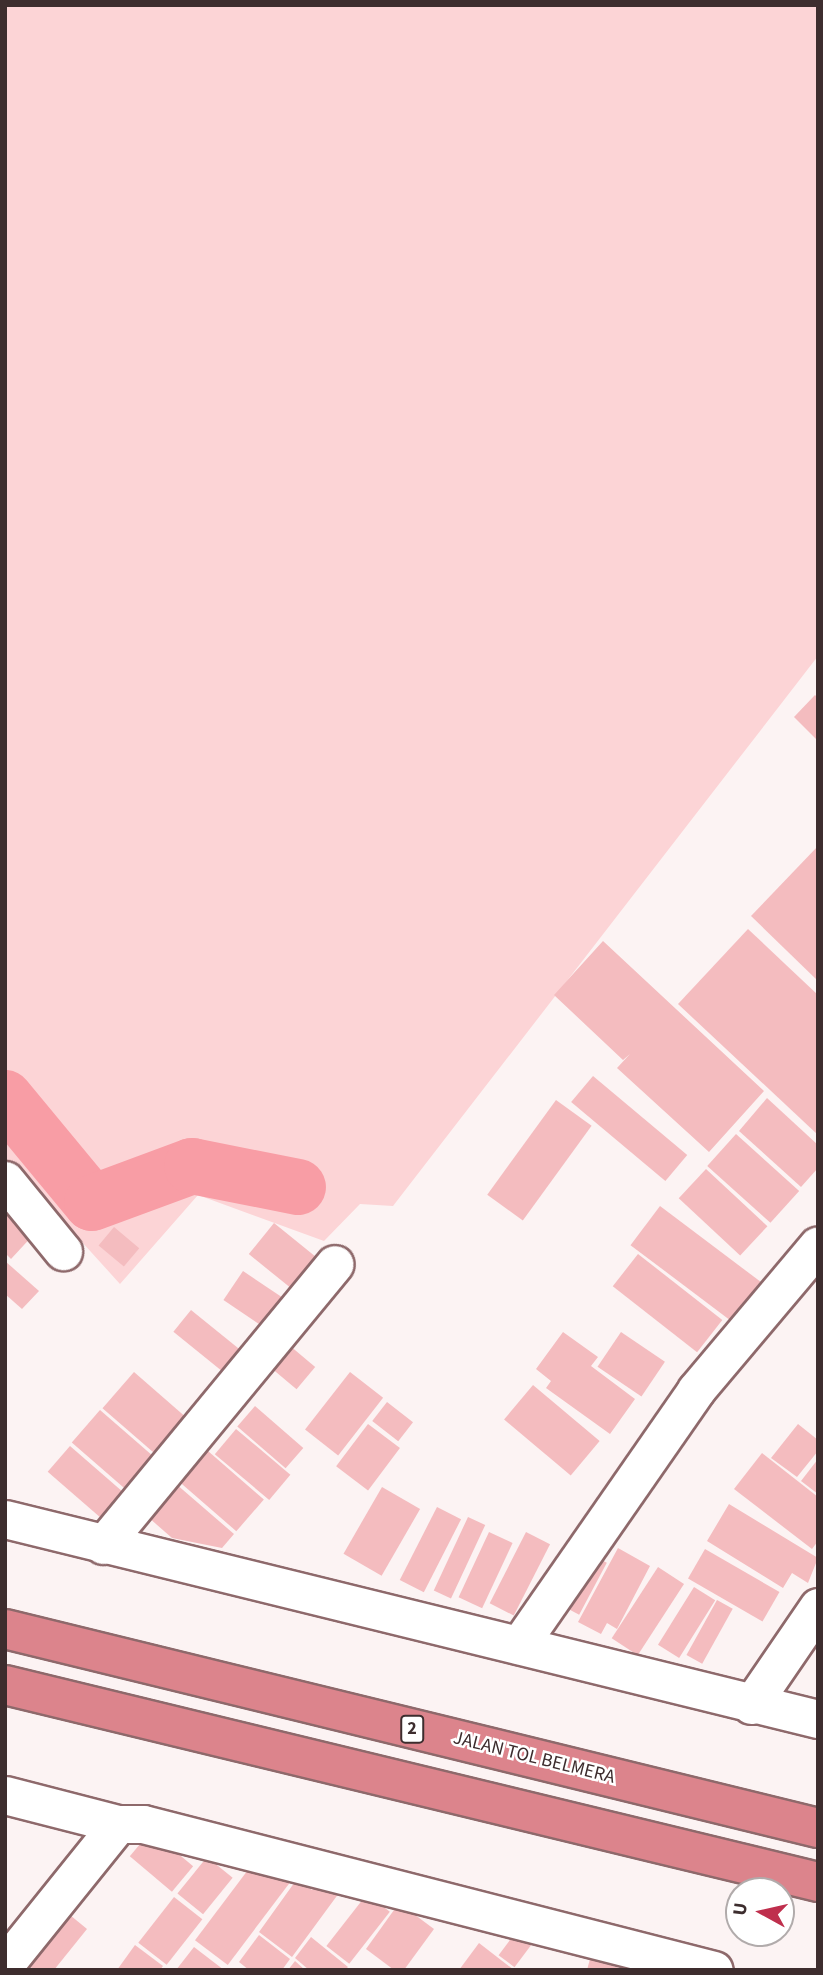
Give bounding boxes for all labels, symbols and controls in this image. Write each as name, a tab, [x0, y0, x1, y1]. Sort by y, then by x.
road number: 2	[400, 1714, 424, 1744]
street label: JALAN TOL BELMERA	[451, 1727, 617, 1789]
north arrow	[725, 1877, 795, 1947]
text: U	[726, 1901, 755, 1917]

